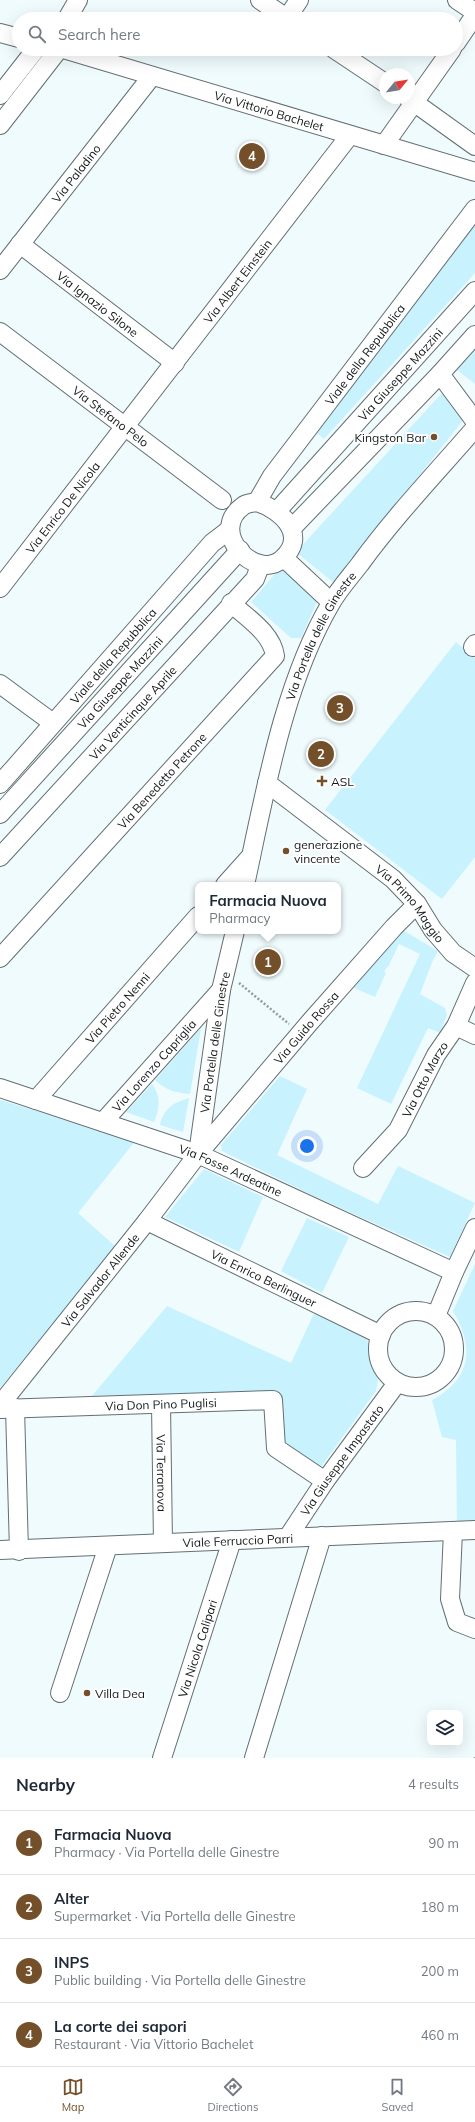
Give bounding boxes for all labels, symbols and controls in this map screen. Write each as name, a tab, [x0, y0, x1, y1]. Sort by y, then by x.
search box	[12, 12, 463, 56]
icon: search	[26, 23, 48, 45]
text: Search here	[58, 25, 140, 44]
north arrow	[379, 68, 415, 104]
street label: Via Vittorio Bachelet	[212, 87, 326, 134]
street label: Via Paladino	[48, 141, 104, 205]
pin: 4	[239, 141, 265, 171]
street label: Via Albert Einstein	[200, 236, 274, 326]
street label: Via Ignazio Silone	[54, 268, 142, 340]
street label: Viale della Repubblica	[321, 301, 408, 408]
street label: Via Giuseppe Mazzini	[355, 325, 446, 424]
street label: Via Stefano Pelo	[70, 382, 152, 450]
place label: Kingston Bar	[355, 430, 427, 445]
marker: Kingston Bar	[429, 432, 439, 442]
street label: Via Enrico De Nicola	[22, 458, 103, 556]
street label: Via Portella delle Ginestre	[282, 568, 359, 702]
street label: Viale della Repubblica	[67, 605, 159, 707]
street label: Via Giuseppe Mazzini	[74, 633, 166, 732]
street label: Via Venticinque Aprile	[86, 662, 179, 763]
pin: 3	[327, 693, 353, 723]
street label: Via Benedetto Petrone	[114, 729, 209, 832]
pin: 2	[308, 739, 334, 769]
place label: ASL	[331, 774, 354, 789]
marker: ASL	[316, 775, 328, 787]
place label: generazione vincente	[294, 837, 362, 866]
marker: generazione vincente	[281, 846, 291, 856]
street label: Via Primo Maggio	[373, 861, 448, 945]
popup	[195, 882, 341, 934]
text: Farmacia Nuova	[209, 891, 327, 910]
text: Pharmacy	[209, 910, 270, 926]
pin: 1	[255, 947, 281, 977]
street label: Via Pietro Nenni	[82, 969, 153, 1046]
street label: Via Portella delle Ginestre	[196, 970, 233, 1114]
street label: Via Guido Rossa	[270, 988, 341, 1067]
street label: Via Lorenzo Capriglia	[108, 1016, 199, 1115]
street label: Via Otto Marzo	[398, 1038, 451, 1120]
your location	[297, 1136, 317, 1156]
street label: Via Fosse Ardeatine	[177, 1141, 285, 1199]
street label: Via Salvador Allende	[58, 1230, 142, 1330]
street label: Via Enrico Berlinguer	[209, 1246, 320, 1310]
street label: Via Don Pino Puglisi	[105, 1394, 217, 1413]
street label: Via Giuseppe Impastato	[297, 1401, 386, 1518]
street label: Via Terranova	[154, 1434, 170, 1512]
street label: Viale Ferruccio Parri	[182, 1530, 294, 1550]
street label: Via Nicola Calipari	[174, 1598, 220, 1699]
place label: Villa Dea	[95, 1686, 145, 1701]
marker: Villa Dea	[82, 1688, 92, 1698]
map controls	[427, 1710, 463, 1746]
button: layers	[427, 1710, 463, 1746]
text: Nearby	[16, 1774, 75, 1795]
text: 4 results	[408, 1776, 459, 1792]
text: Farmacia Nuova	[54, 1825, 171, 1844]
text: 1	[25, 1835, 33, 1851]
text: 90 m	[429, 1835, 459, 1851]
text: Pharmacy · Via Portella delle Ginestre	[54, 1844, 279, 1860]
text: Alter	[54, 1889, 89, 1908]
text: 2	[25, 1899, 33, 1915]
text: 180 m	[421, 1899, 459, 1915]
text: Supermarket · Via Portella delle Ginestre	[54, 1908, 295, 1924]
text: INPS	[54, 1953, 89, 1972]
text: 3	[25, 1963, 33, 1979]
text: 200 m	[421, 1963, 459, 1979]
text: Public building · Via Portella delle Ginestre	[54, 1972, 306, 1988]
text: La corte dei sapori	[54, 2017, 187, 2036]
text: 4	[25, 2027, 33, 2043]
text: 460 m	[421, 2027, 459, 2043]
text: Restaurant · Via Vittorio Bachelet	[54, 2036, 254, 2052]
tab: Map	[62, 2076, 84, 2114]
tab: Directions	[208, 2076, 258, 2114]
tab: Saved	[382, 2076, 413, 2114]

